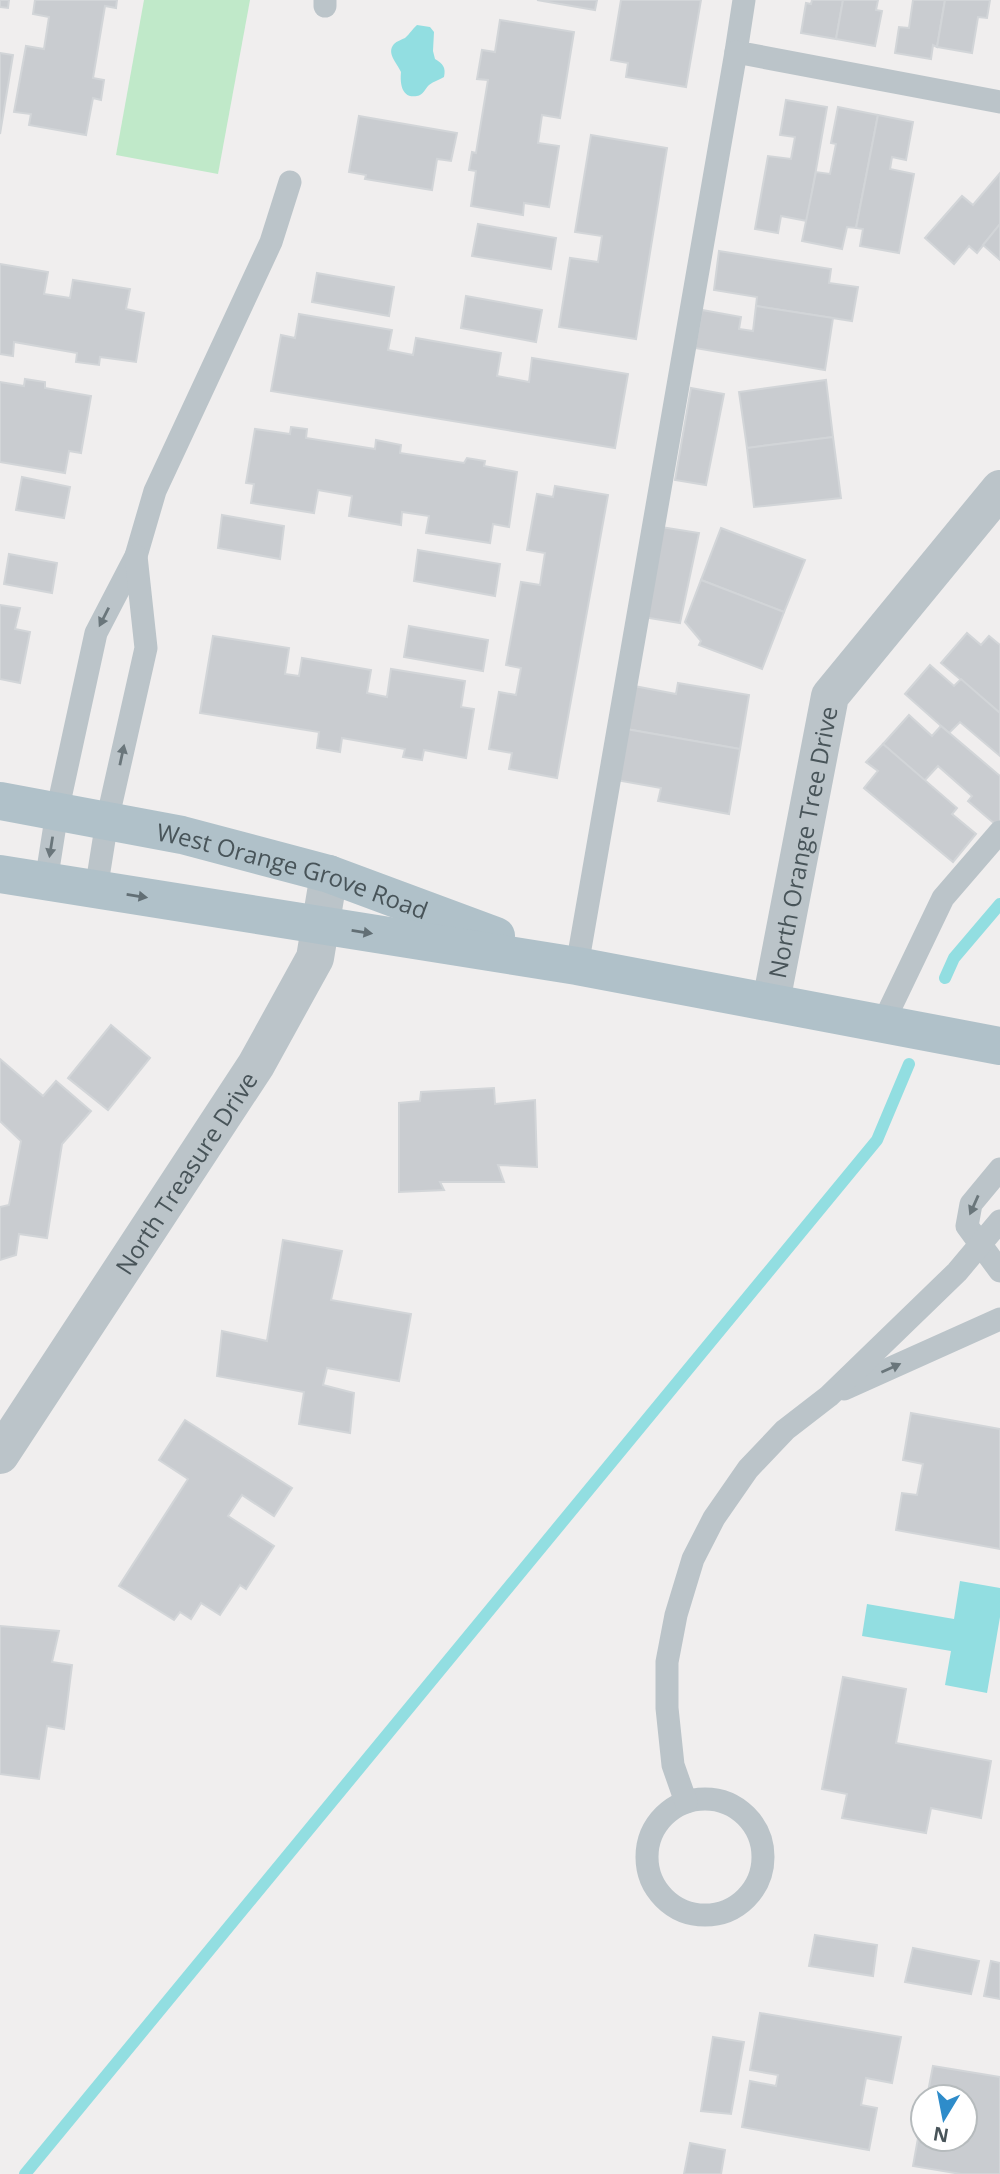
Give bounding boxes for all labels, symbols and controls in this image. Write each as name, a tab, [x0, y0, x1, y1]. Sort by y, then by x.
one-way arrow	[99, 607, 110, 627]
street label: North Orange Tree Drive	[760, 703, 844, 981]
one-way arrow	[117, 744, 128, 766]
street label: West Orange Grove Road	[154, 814, 433, 926]
one-way arrow	[45, 836, 56, 858]
one-way arrow	[126, 891, 148, 902]
one-way arrow	[351, 927, 373, 938]
street label: North Treasure Drive	[107, 1065, 264, 1280]
one-way arrow	[968, 1195, 980, 1216]
one-way arrow	[881, 1362, 901, 1374]
north arrow	[909, 2083, 979, 2153]
text: N	[931, 2121, 951, 2149]

